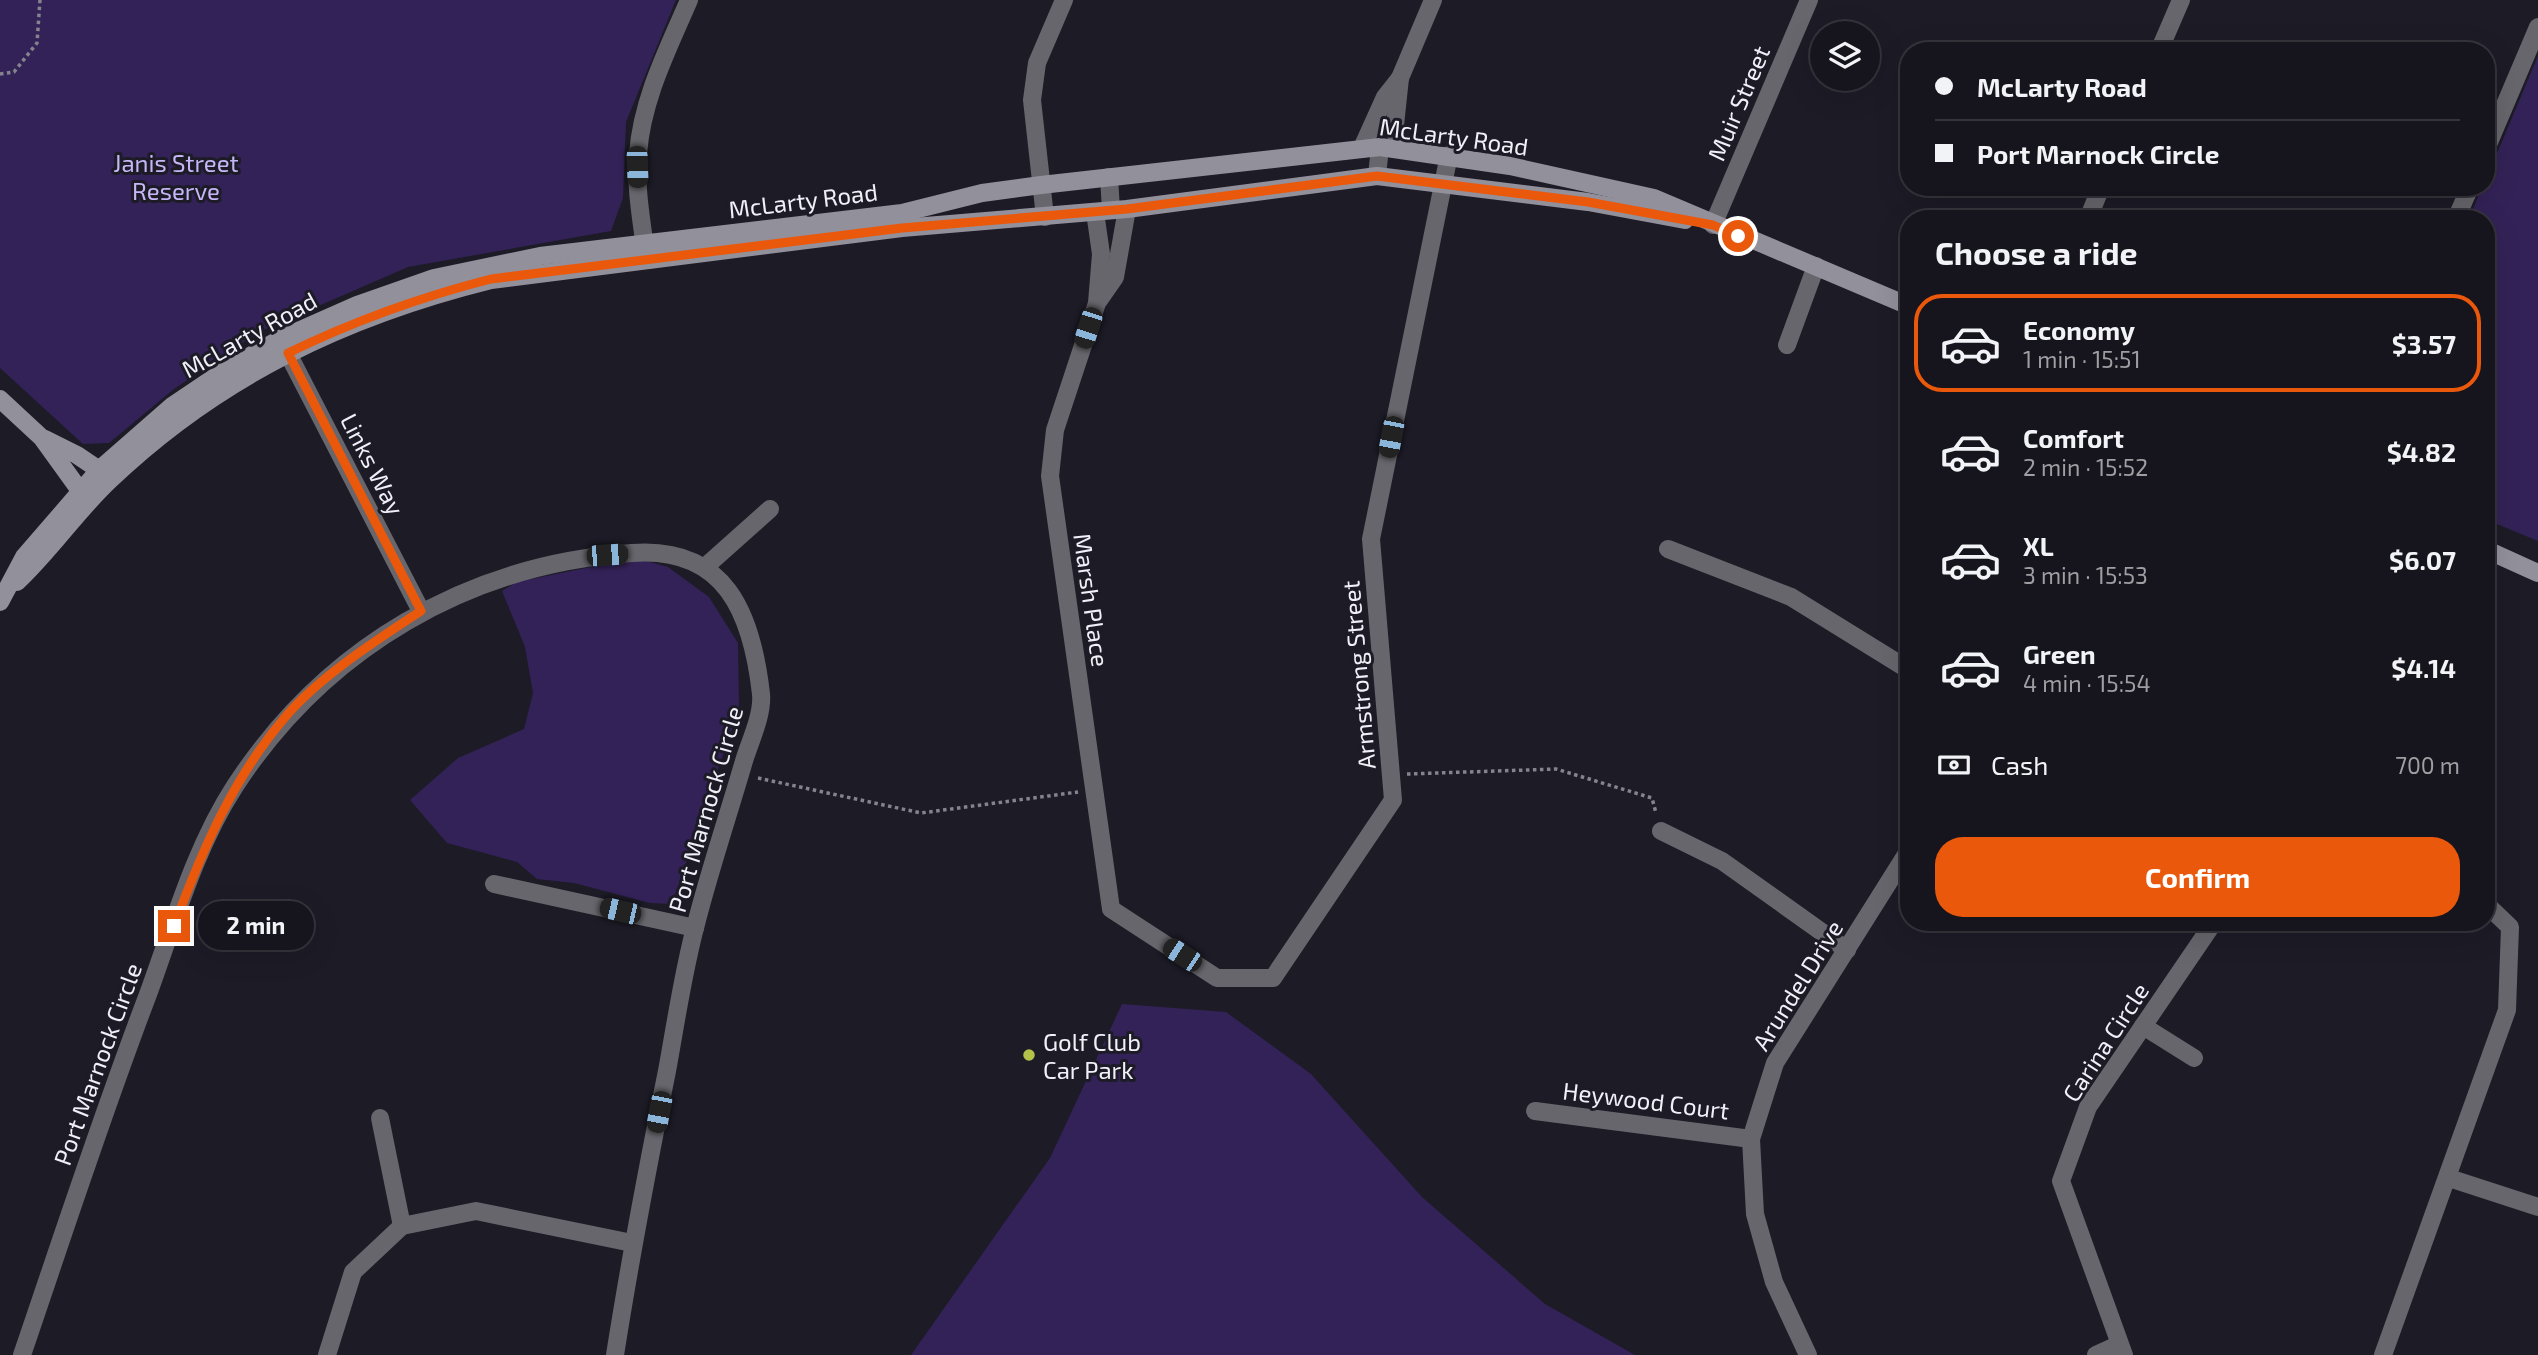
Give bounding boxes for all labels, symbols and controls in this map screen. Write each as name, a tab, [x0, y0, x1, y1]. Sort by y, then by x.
map controls	[1810, 21, 1880, 91]
button: layers	[1810, 21, 1880, 91]
street label: Muir Street	[1701, 41, 1775, 165]
text: McLarty Road	[1977, 71, 2147, 102]
street label: McLarty Road	[1378, 111, 1530, 161]
text: Port Marnock Circle	[1977, 138, 2219, 169]
car	[626, 146, 649, 188]
park label: Janis Street Reserve	[113, 148, 239, 205]
street label: McLarty Road	[727, 176, 879, 224]
route start	[1722, 220, 1754, 252]
text: Choose a ride	[1935, 233, 2138, 271]
street label: McLarty Road	[176, 285, 322, 383]
car	[1072, 305, 1105, 351]
icon: car	[1939, 312, 2002, 375]
text: Economy	[2023, 314, 2135, 345]
text: $3.57	[2392, 328, 2456, 359]
text: 1 min · 15:51	[2023, 345, 2141, 373]
street label: Links Way	[335, 408, 411, 520]
car	[1377, 414, 1406, 460]
icon: car	[1939, 420, 2002, 483]
text: Comfort	[2023, 422, 2124, 453]
text: $4.82	[2387, 436, 2456, 467]
text: 2 min · 15:52	[2023, 453, 2148, 481]
icon: car	[1939, 528, 2002, 591]
text: XL	[2023, 530, 2054, 561]
street label: Marsh Place	[1068, 532, 1116, 668]
car	[586, 543, 629, 567]
text: $6.07	[2389, 544, 2456, 575]
text: 3 min · 15:53	[2023, 561, 2148, 589]
street label: Armstrong Street	[1335, 579, 1381, 771]
icon: car	[1939, 636, 2002, 699]
text: Green	[2023, 638, 2096, 669]
text: $4.14	[2391, 652, 2456, 683]
text: 4 min · 15:54	[2023, 669, 2151, 697]
street label: Port Marnock Circle	[662, 703, 748, 915]
icon: cash	[1935, 746, 1973, 784]
text: Cash	[1991, 749, 2048, 780]
text: 700 m	[2395, 751, 2460, 779]
button: Confirm	[1935, 837, 2460, 917]
car	[598, 896, 643, 926]
callout: 2 min	[198, 902, 314, 950]
route end	[158, 910, 190, 942]
text: 2 min	[227, 911, 285, 939]
street label: Arundel Drive	[1746, 915, 1848, 1055]
car	[1159, 935, 1206, 975]
street label: Port Marnock Circle	[47, 959, 147, 1169]
street label: Carina Circle	[2056, 977, 2154, 1107]
place label: Golf Club Car Park	[1043, 1027, 1141, 1084]
marker: Golf Club Car Park	[1021, 1047, 1037, 1063]
street label: Heywood Court	[1561, 1075, 1731, 1125]
car	[645, 1089, 674, 1135]

